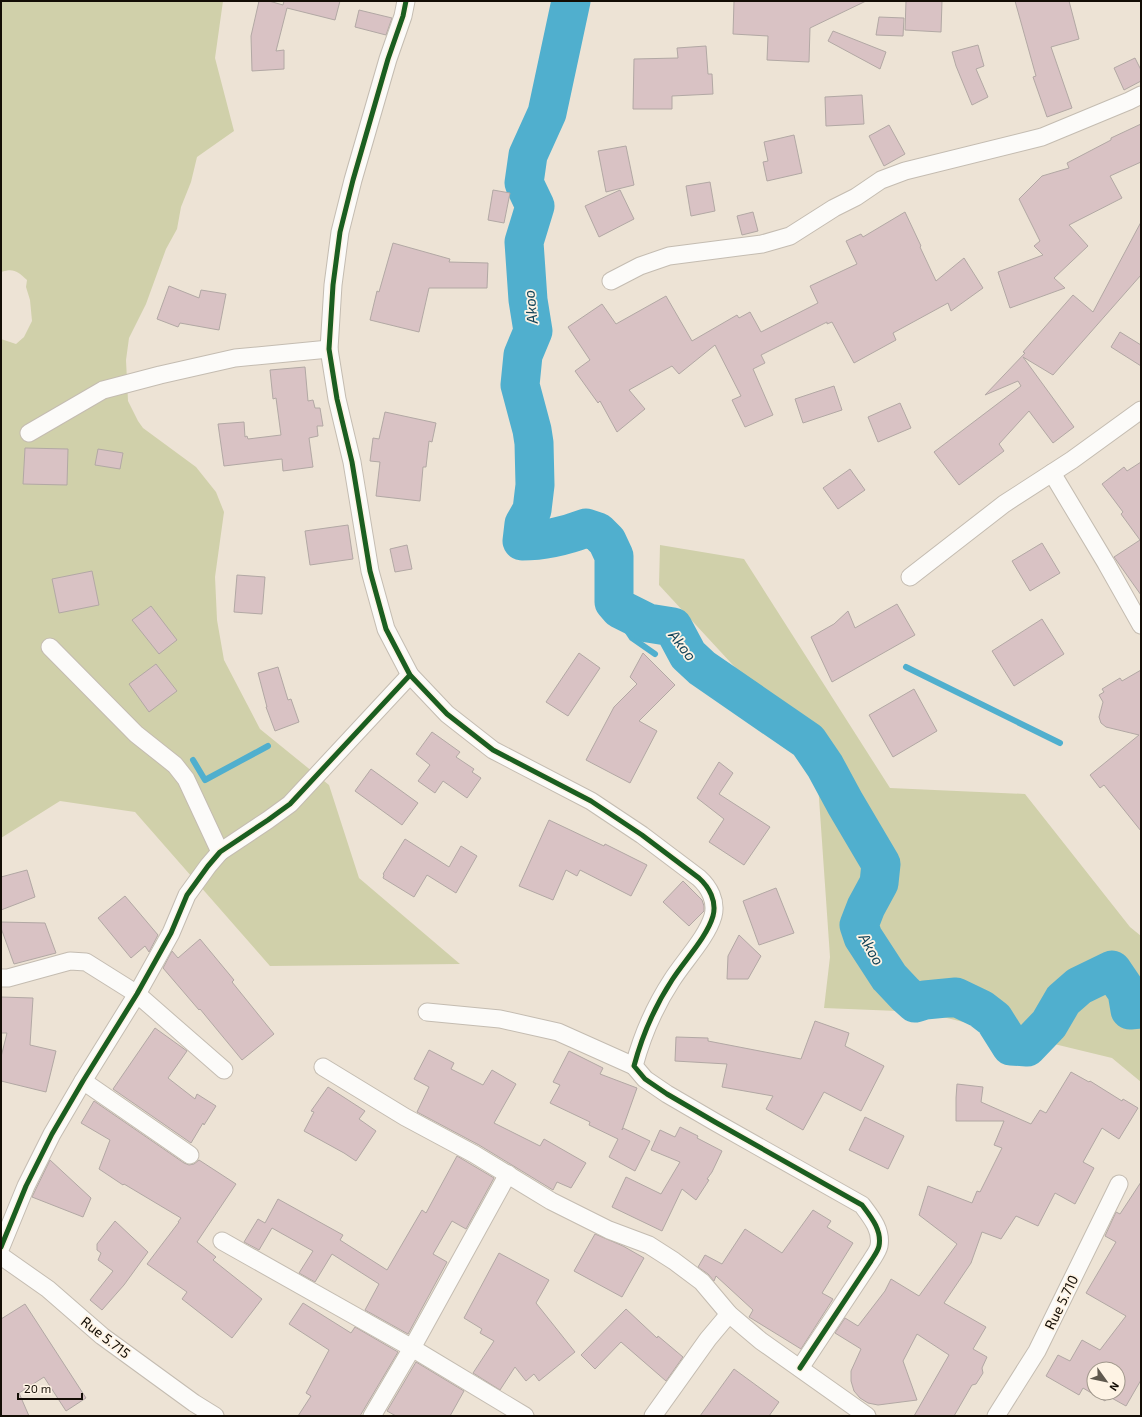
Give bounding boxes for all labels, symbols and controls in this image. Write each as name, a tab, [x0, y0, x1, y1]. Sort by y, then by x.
water label: Akoo	[519, 289, 541, 326]
water label: Akoo	[665, 625, 701, 664]
water label: Akoo	[855, 929, 888, 968]
street label: Rue 5.710	[1041, 1272, 1081, 1332]
street label: Rue 5.715	[78, 1313, 134, 1361]
north arrow	[1086, 1361, 1126, 1401]
scale bar	[18, 1375, 82, 1401]
text: N	[1107, 1380, 1122, 1394]
text: 20 m	[24, 1381, 51, 1395]

